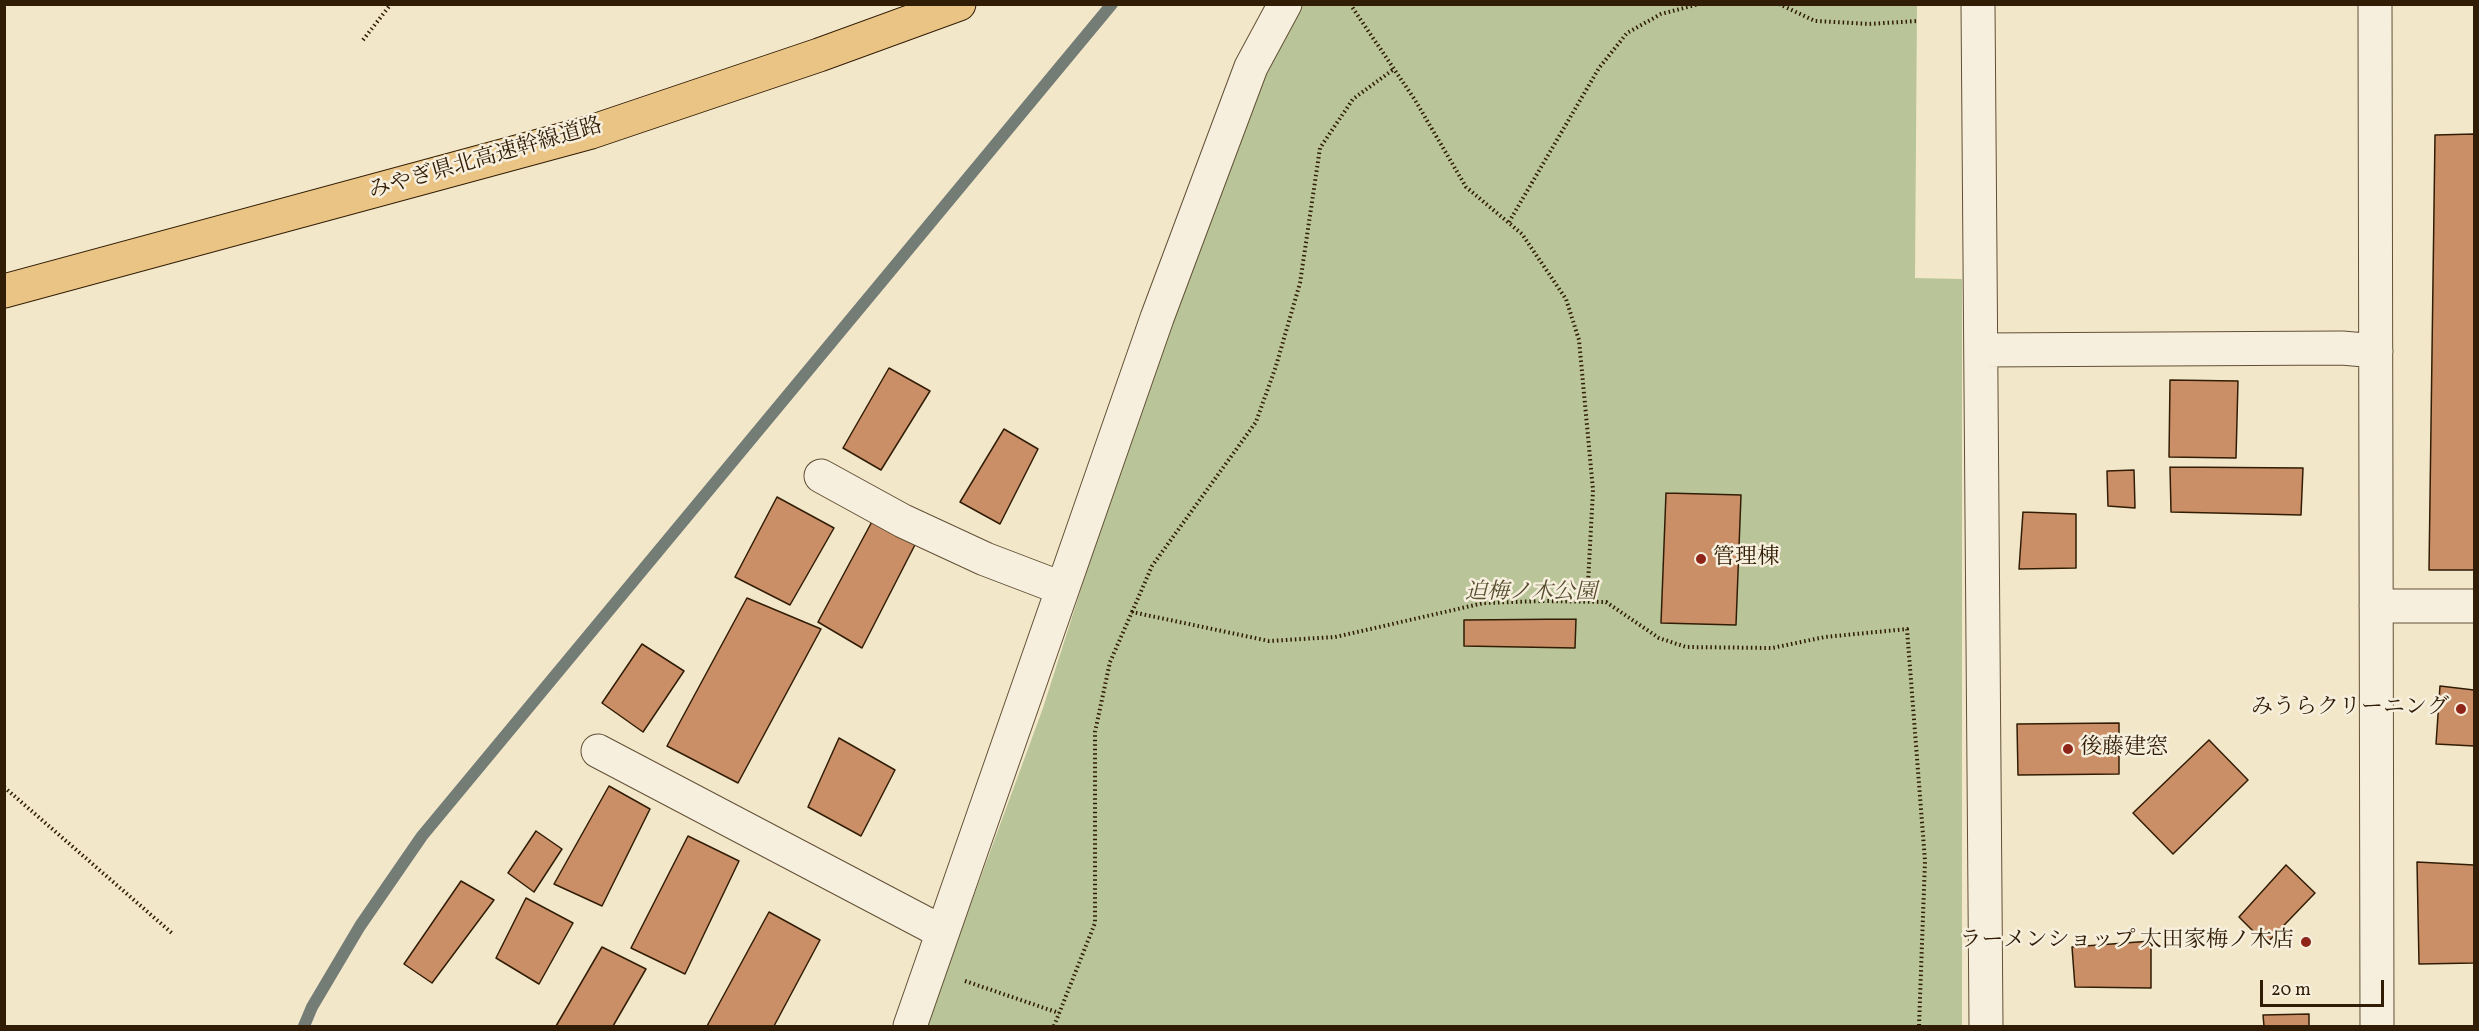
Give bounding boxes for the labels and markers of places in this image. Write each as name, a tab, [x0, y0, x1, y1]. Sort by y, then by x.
place label: 管理棟	[1713, 546, 1779, 572]
marker: 管理棟	[1694, 552, 1708, 566]
place label: みうらクリーニング	[2251, 696, 2449, 722]
marker: みうらクリーニング	[2454, 702, 2468, 716]
place label: 後藤建窓	[2080, 736, 2168, 762]
marker: 後藤建窓	[2061, 742, 2075, 756]
place label: ラーメンショップ 太田家梅ノ木店	[1960, 929, 2294, 955]
marker: ラーメンショップ 太田家梅ノ木店	[2299, 935, 2313, 949]

